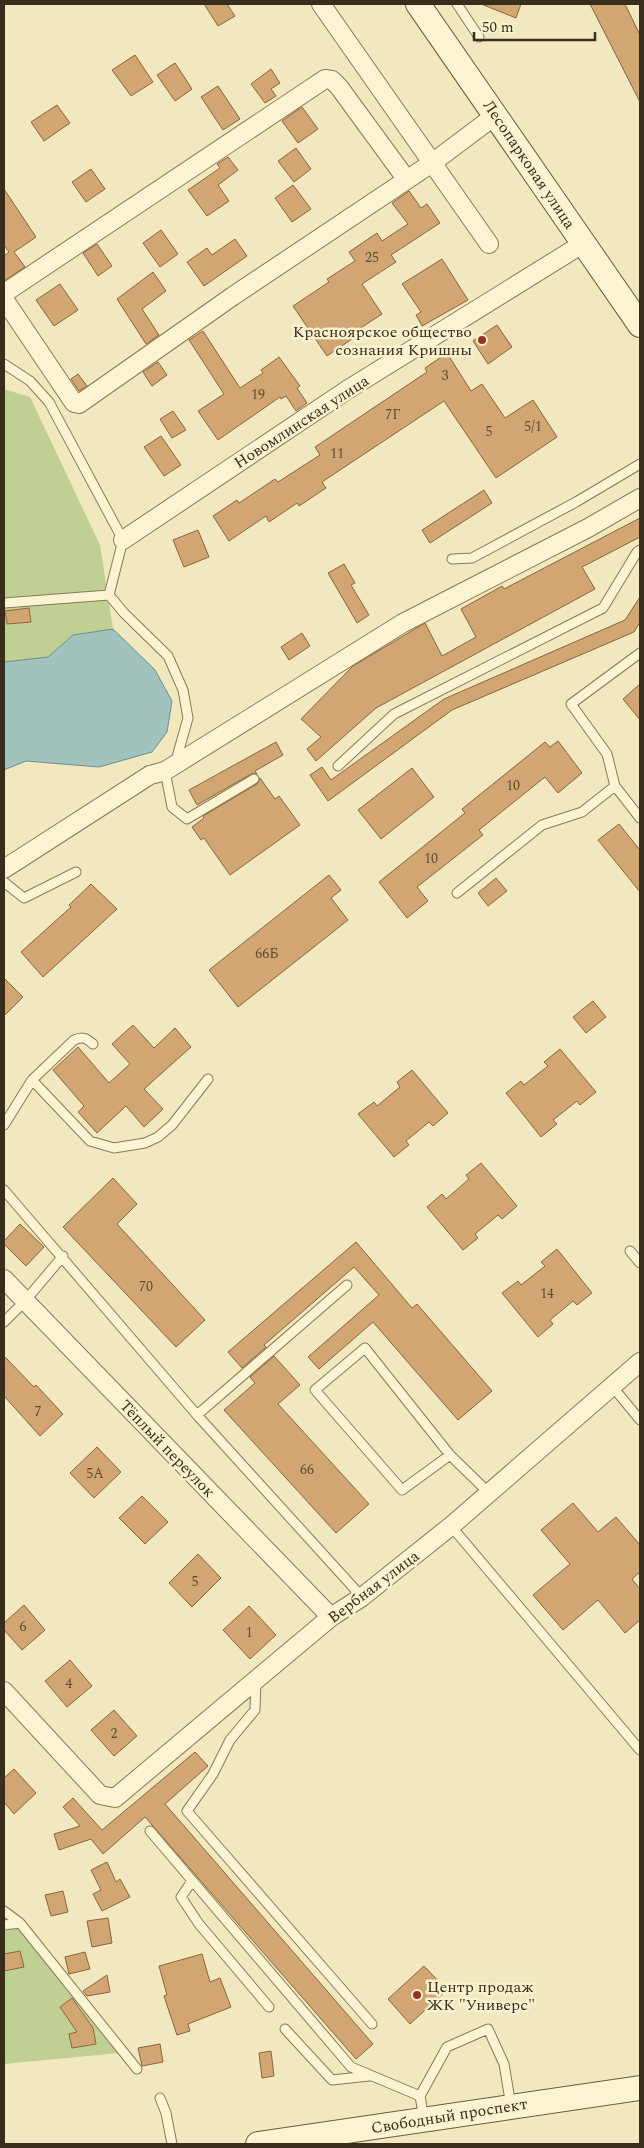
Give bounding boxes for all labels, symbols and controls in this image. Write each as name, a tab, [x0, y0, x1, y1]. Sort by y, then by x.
scale bar	[474, 10, 595, 42]
text: 50 m	[482, 16, 514, 39]
street label: Лесопарковая улица	[477, 95, 581, 234]
house number: 25	[365, 247, 379, 268]
place label: Красноярское общество сознания Кришны	[293, 320, 472, 362]
marker: Красноярское общество сознания Кришны	[476, 334, 488, 346]
house number: 3	[442, 365, 449, 386]
street label: Новомлинская улица	[229, 369, 374, 475]
house number: 19	[251, 384, 265, 405]
house number: 7Г	[385, 404, 401, 425]
house number: 5/1	[524, 416, 542, 437]
house number: 5	[486, 421, 493, 442]
house number: 11	[330, 443, 344, 464]
house number: 10	[506, 775, 520, 796]
house number: 10	[424, 848, 438, 869]
house number: 66Б	[255, 943, 279, 964]
house number: 70	[139, 1276, 153, 1297]
house number: 14	[540, 1283, 554, 1304]
street label: Тёплый переулок	[114, 1394, 221, 1503]
house number: 7	[35, 1401, 42, 1422]
house number: 66	[300, 1459, 314, 1480]
house number: 5А	[86, 1463, 104, 1484]
street label: Вербная улица	[323, 1544, 425, 1629]
house number: 5	[192, 1571, 199, 1592]
house number: 6	[20, 1616, 27, 1637]
house number: 1	[246, 1622, 253, 1643]
house number: 4	[66, 1673, 73, 1694]
house number: 2	[111, 1723, 118, 1744]
place label: Центр продаж ЖК "Универс"	[427, 1975, 535, 2017]
marker: Центр продаж ЖК "Универс"	[411, 1989, 423, 2001]
street label: Свободный проспект	[369, 2092, 529, 2140]

